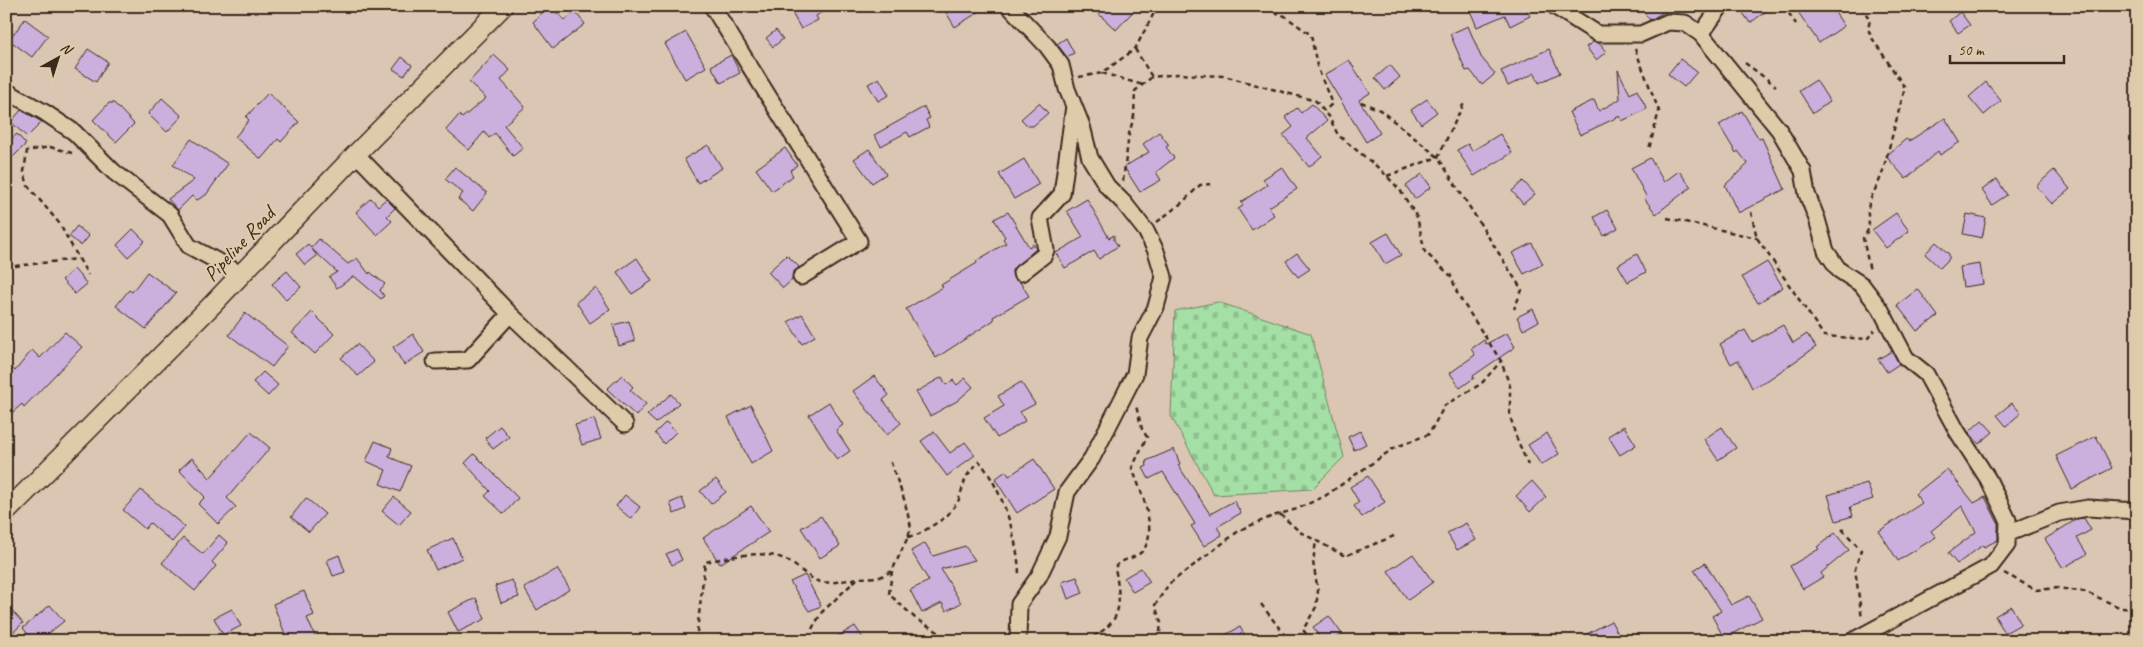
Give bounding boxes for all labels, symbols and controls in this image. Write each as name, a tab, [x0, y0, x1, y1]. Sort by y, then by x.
north arrow	[32, 32, 82, 82]
scale bar	[1950, 32, 2064, 64]
text: N	[57, 39, 76, 59]
text: 50 m	[1958, 41, 1985, 60]
street label: Pipeline Road	[198, 198, 283, 287]

